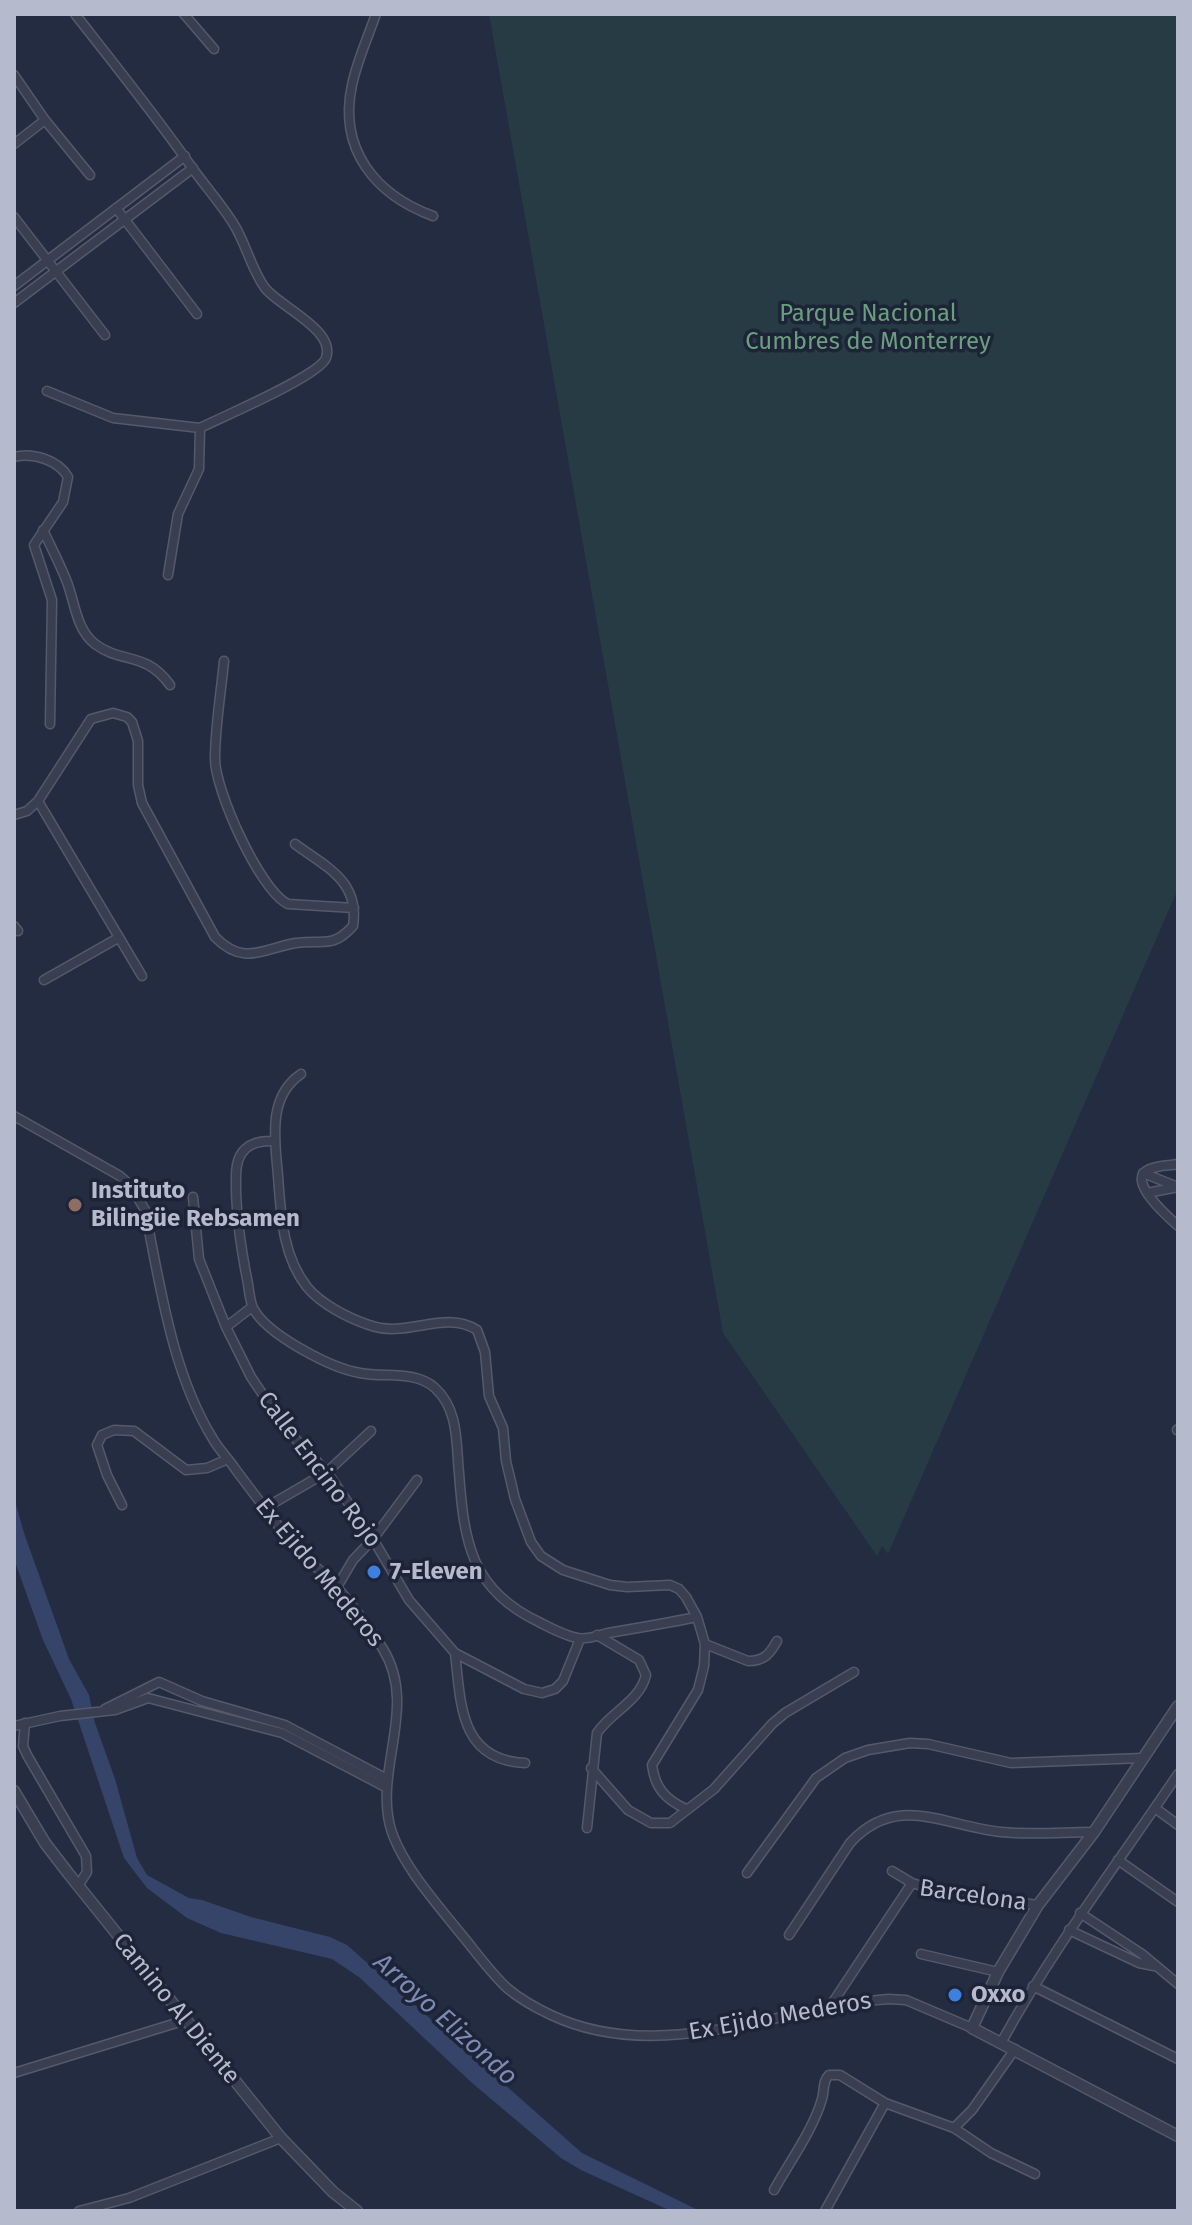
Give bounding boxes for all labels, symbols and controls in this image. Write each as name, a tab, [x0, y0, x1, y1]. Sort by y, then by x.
park label: Parque Nacional Cumbres de Monterrey	[745, 300, 991, 356]
place label: Instituto Bilingüe Rebsamen	[91, 1177, 300, 1233]
marker: Instituto Bilingüe Rebsamen	[66, 1196, 84, 1214]
street label: Calle Encino Rojo	[251, 1386, 387, 1554]
street label: Ex Ejido Mederos	[249, 1493, 389, 1653]
place label: 7-Eleven	[390, 1558, 483, 1586]
marker: 7-Eleven	[365, 1563, 383, 1581]
street label: Barcelona	[917, 1874, 1029, 1918]
street label: Camino Al Diente	[106, 1928, 246, 2090]
water label: Arroyo Elizondo	[367, 1947, 523, 2093]
place label: Oxxo	[971, 1981, 1026, 2009]
marker: Oxxo	[946, 1986, 964, 2004]
street label: Ex Ejido Mederos	[686, 1987, 874, 2047]

